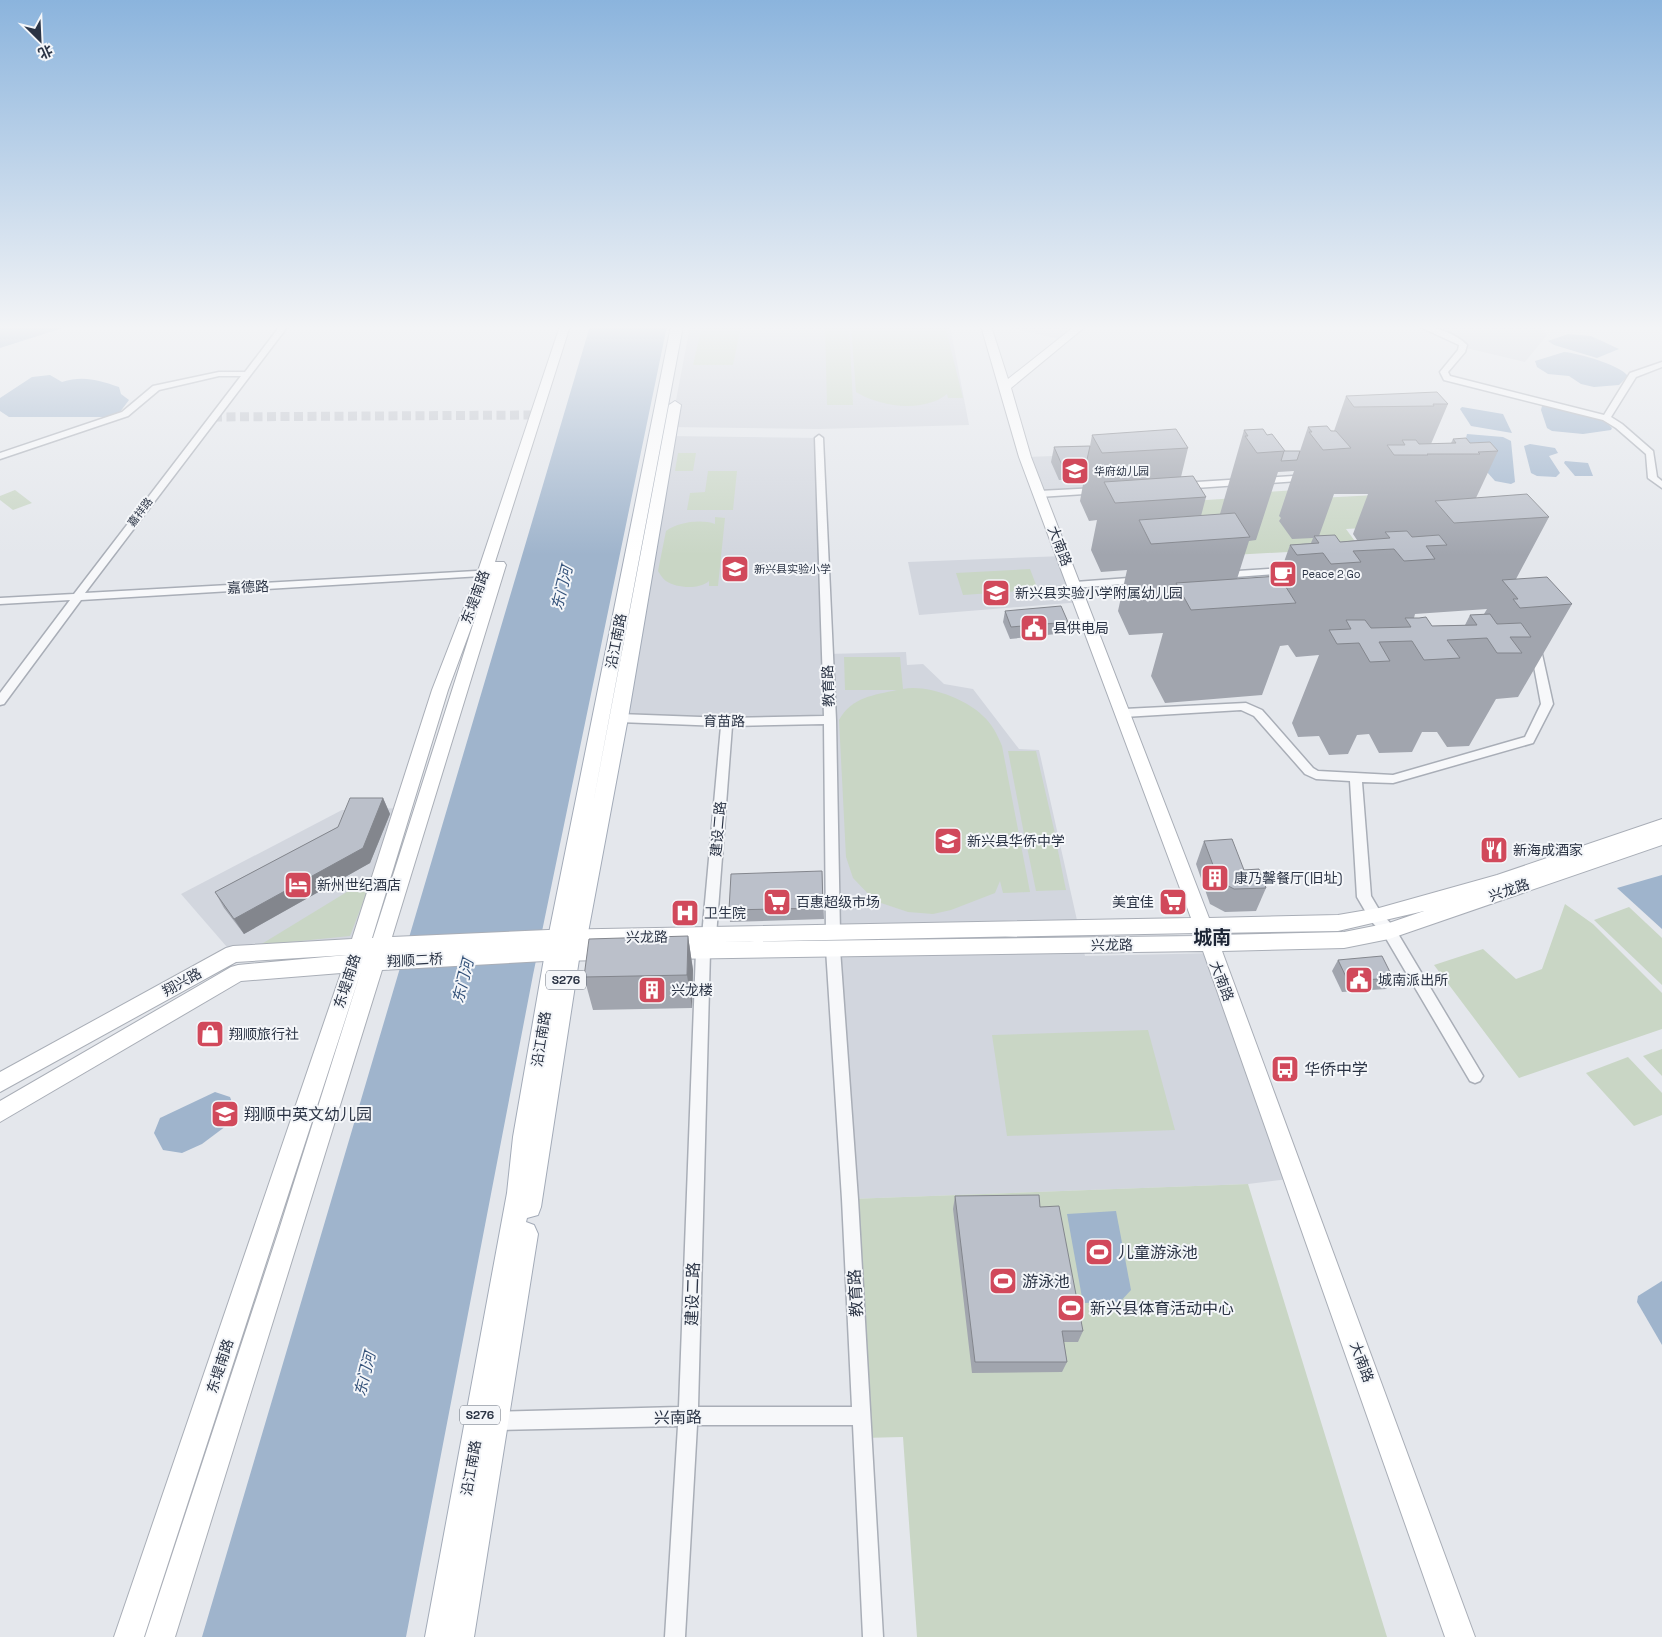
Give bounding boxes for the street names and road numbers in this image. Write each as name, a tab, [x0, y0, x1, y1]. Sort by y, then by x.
street label: 嘉祥路	[124, 495, 156, 529]
street label: 大南路	[1044, 523, 1076, 569]
street label: 东堤南路	[457, 568, 493, 626]
street label: 嘉德路	[227, 577, 269, 597]
street label: 沿江南路	[602, 612, 630, 670]
street label: 教育路	[818, 665, 838, 707]
street label: 育苗路	[703, 712, 745, 730]
street label: 建设二路	[707, 800, 729, 858]
street label: 兴龙路	[1486, 875, 1532, 905]
street label: 兴龙路	[626, 928, 668, 946]
street label: 兴龙路	[1091, 936, 1133, 954]
street label: 翔顺二桥	[387, 950, 443, 970]
street label: 东堤南路	[330, 952, 364, 1010]
street label: 大南路	[1206, 958, 1238, 1004]
street label: 翔兴路	[159, 964, 205, 1000]
road number: S276	[546, 970, 586, 990]
street label: 沿江南路	[528, 1010, 554, 1068]
street label: 建设二路	[681, 1262, 704, 1326]
street label: 教育路	[844, 1268, 867, 1317]
street label: 东堤南路	[203, 1337, 237, 1395]
street label: 大南路	[1346, 1339, 1378, 1385]
road number: S276	[460, 1406, 500, 1424]
street label: 兴南路	[654, 1407, 702, 1428]
street label: 沿江南路	[457, 1439, 485, 1497]

